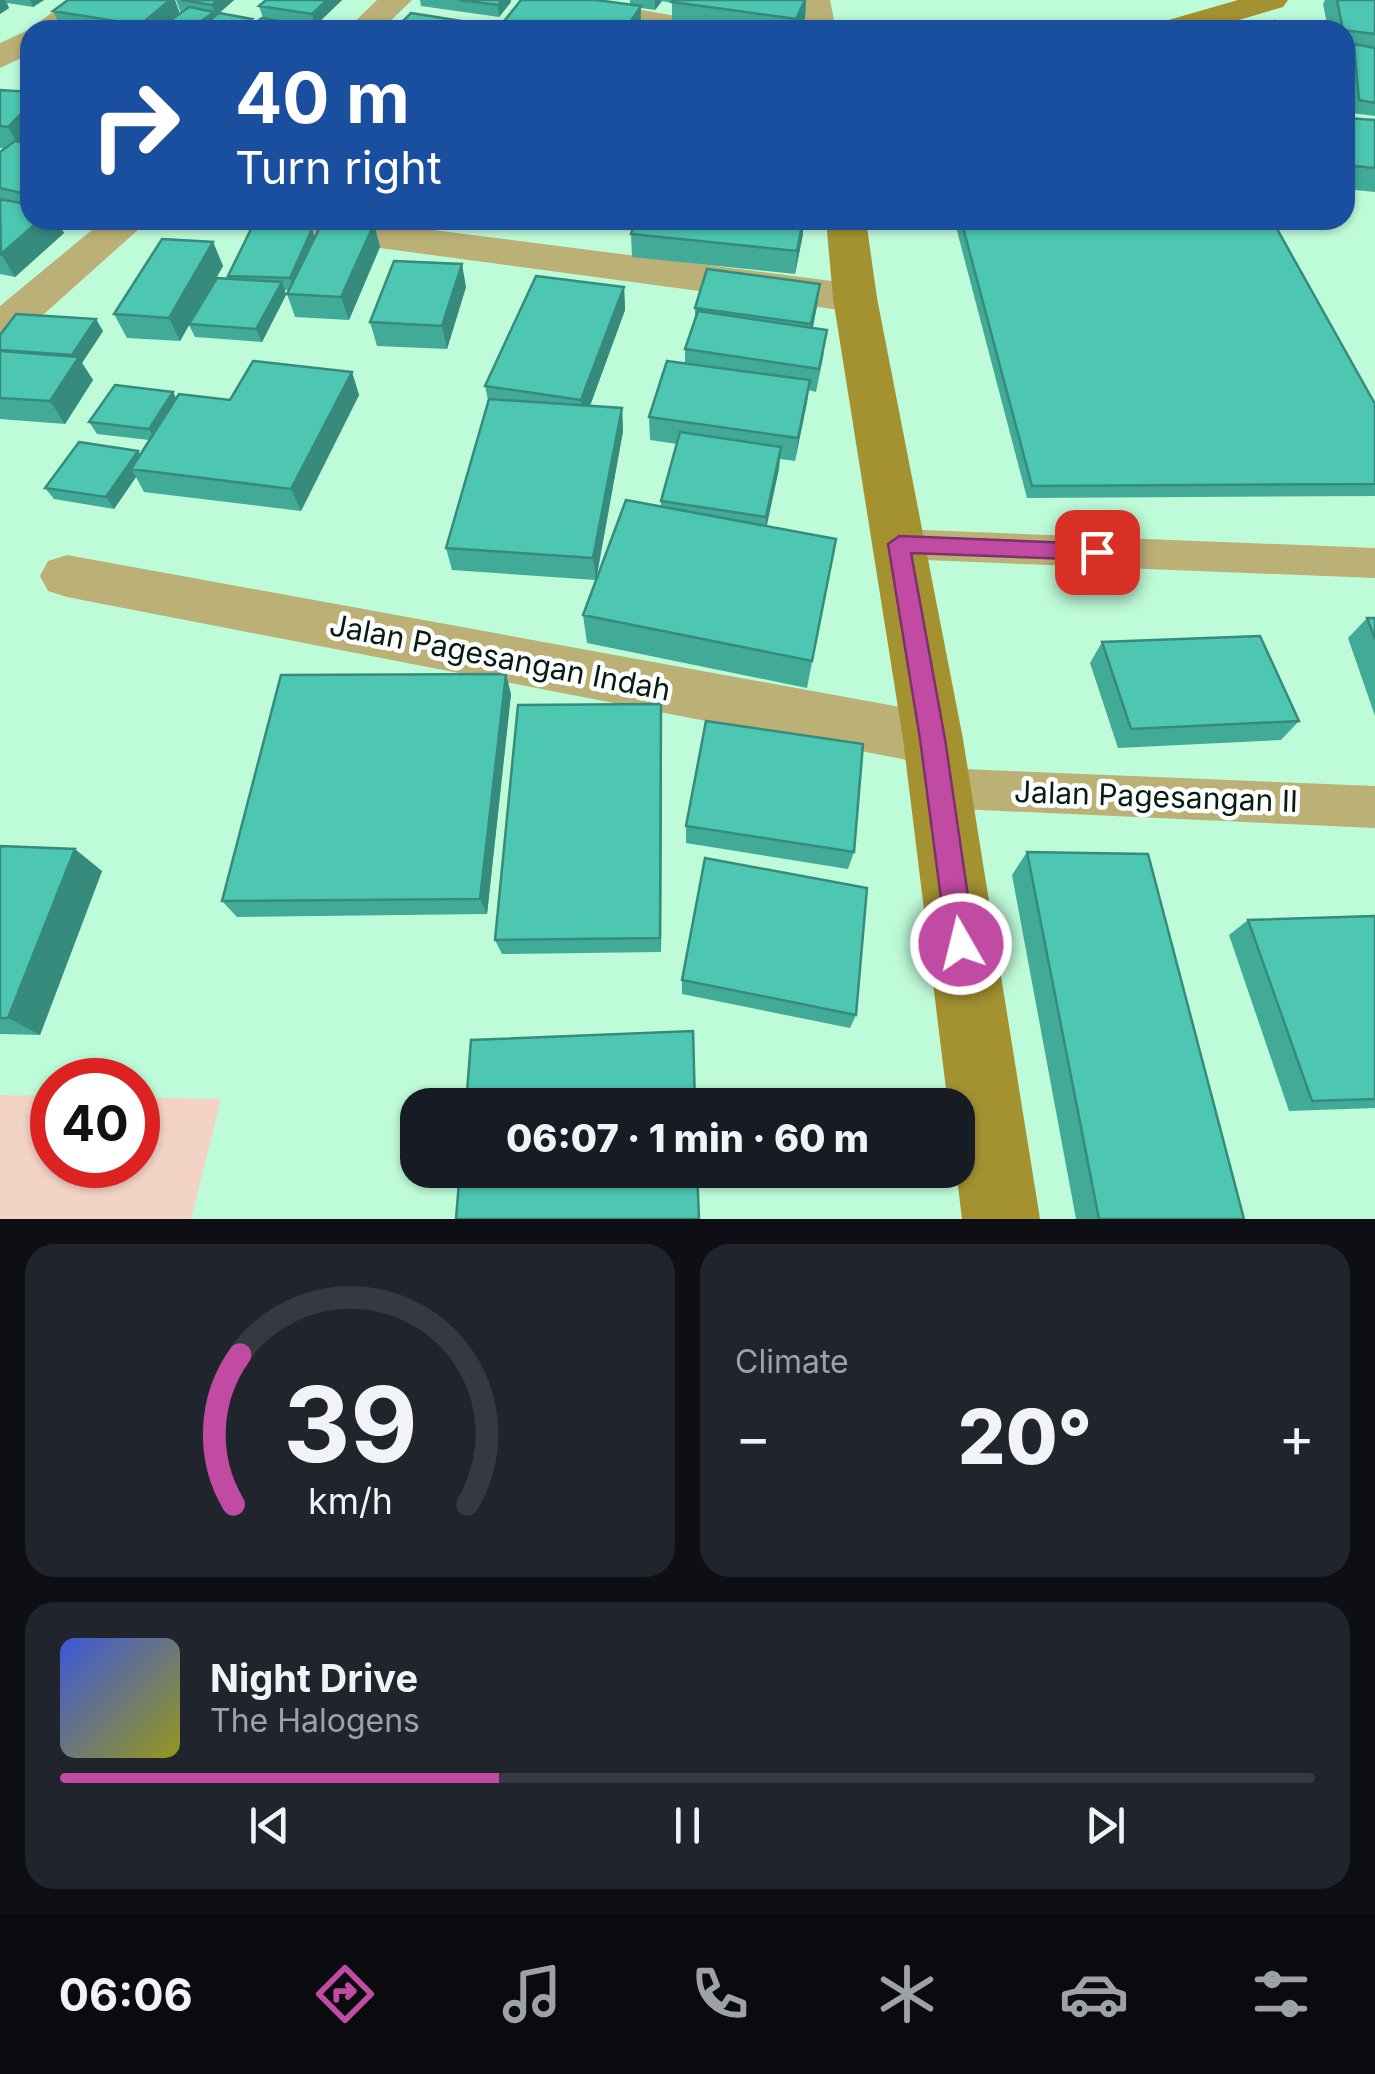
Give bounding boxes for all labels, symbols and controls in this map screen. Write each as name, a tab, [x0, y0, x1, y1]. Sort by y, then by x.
text: 40 m	[235, 55, 410, 140]
icon: right	[70, 60, 200, 190]
text: Turn right	[235, 140, 442, 195]
pin	[1055, 510, 1140, 595]
icon: arrive	[1070, 525, 1125, 580]
street label: Jalan Pagesangan Indah	[327, 606, 674, 708]
street label: Jalan Pagesangan II	[1013, 773, 1299, 819]
position arrow	[909, 892, 1013, 996]
speed limit sign: 40	[30, 1058, 160, 1188]
text: 06:07 · 1 min · 60 m	[506, 1115, 869, 1161]
text: Climate	[735, 1342, 849, 1381]
text: 39	[283, 1361, 417, 1487]
text: 20°	[958, 1391, 1092, 1482]
text: −	[735, 1404, 771, 1470]
text: +	[1279, 1404, 1315, 1470]
text: km/h	[308, 1479, 392, 1523]
text: Night Drive	[210, 1655, 418, 1701]
text: The Halogens	[210, 1701, 420, 1740]
icon: previous	[242, 1798, 297, 1853]
icon: pause	[660, 1798, 715, 1853]
icon: next	[1078, 1798, 1133, 1853]
icon: directions	[310, 1959, 380, 2029]
icon: music	[497, 1959, 567, 2029]
icon: phone	[685, 1959, 755, 2029]
icon: climate	[872, 1959, 942, 2029]
icon: car	[1059, 1959, 1129, 2029]
icon: filters	[1246, 1959, 1316, 2029]
text: 06:06	[59, 1967, 193, 2022]

